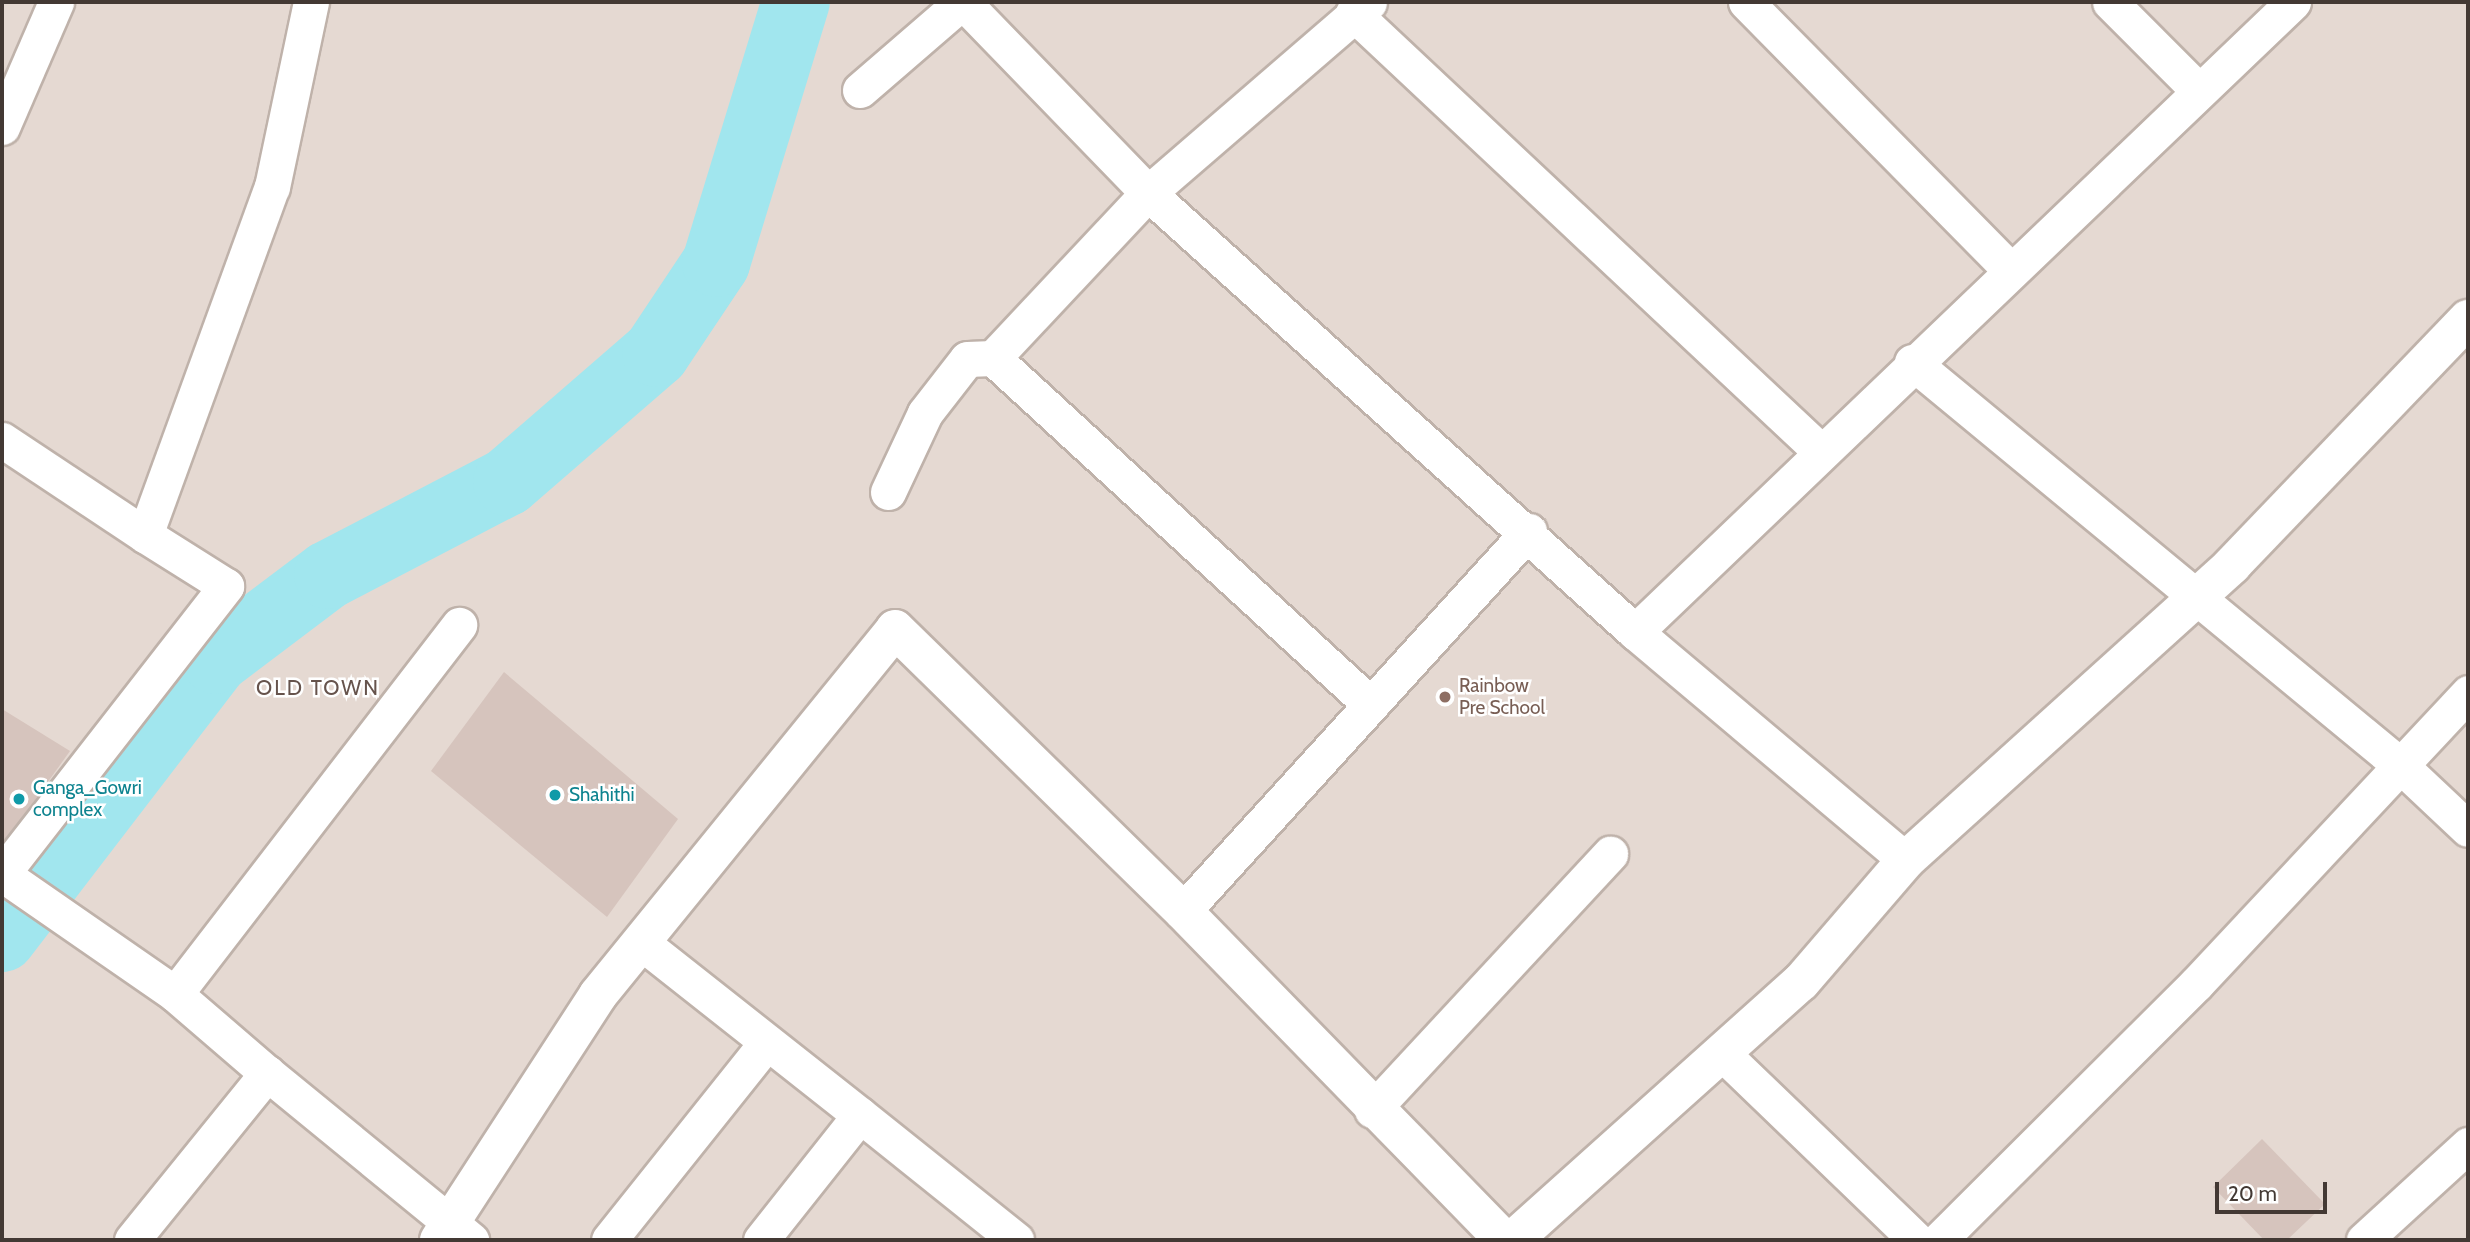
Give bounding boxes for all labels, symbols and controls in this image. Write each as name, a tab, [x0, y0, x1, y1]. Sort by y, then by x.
district label: OLD TOWN	[257, 675, 379, 701]
place label: Rainbow Pre School	[1459, 675, 1545, 719]
marker: Rainbow Pre School	[1437, 689, 1453, 705]
place label: Ganga_Gowri complex	[33, 777, 142, 821]
place label: Shahithi	[569, 784, 634, 806]
marker: Shahithi	[547, 787, 563, 803]
marker: Ganga_Gowri complex	[11, 791, 27, 807]
scale bar	[2218, 1168, 2330, 1212]
text: 20 m	[2228, 1181, 2277, 1206]

